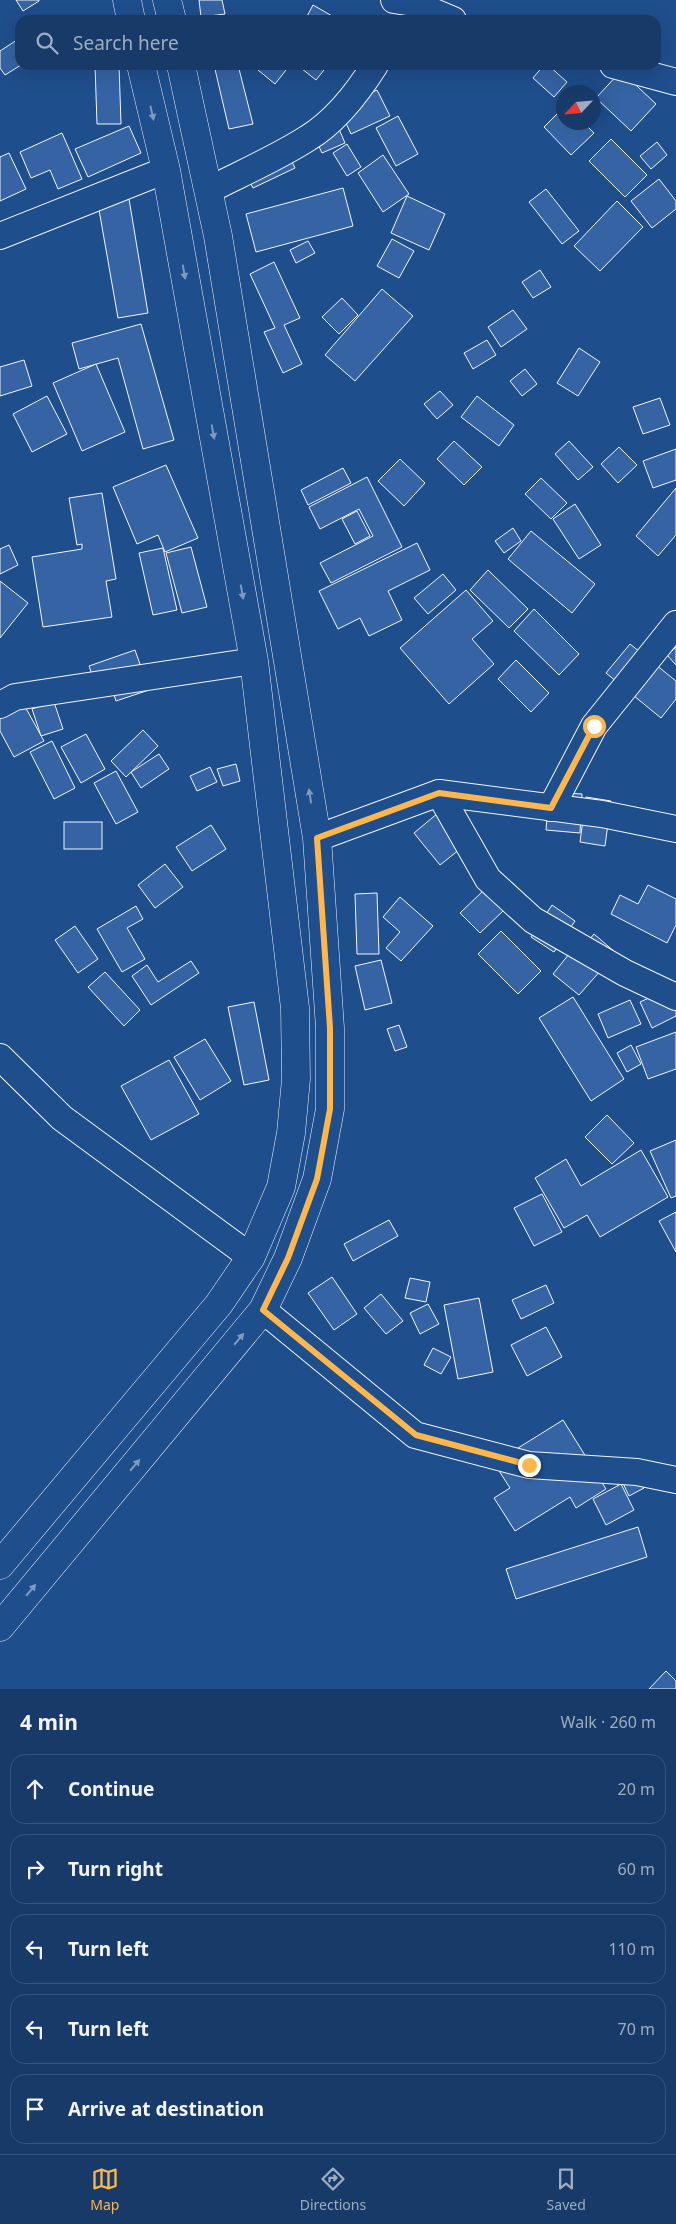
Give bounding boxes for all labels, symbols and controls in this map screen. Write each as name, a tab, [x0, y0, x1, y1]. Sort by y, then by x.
search box	[15, 15, 661, 70]
icon: search	[33, 29, 61, 57]
text: Search here	[73, 30, 179, 56]
north arrow	[556, 85, 601, 130]
one-way arrow	[148, 105, 156, 120]
one-way arrow	[180, 264, 188, 280]
one-way arrow	[209, 424, 217, 440]
one-way arrow	[238, 584, 246, 600]
route start	[583, 715, 606, 738]
one-way arrow	[305, 788, 313, 804]
one-way arrow	[233, 1333, 244, 1346]
route end	[518, 1454, 541, 1477]
one-way arrow	[129, 1458, 140, 1471]
one-way arrow	[26, 1583, 37, 1596]
text: 4 min	[20, 1708, 78, 1736]
text: Walk · 260 m	[561, 1711, 656, 1733]
icon: ahead	[21, 1775, 49, 1803]
text: Continue	[68, 1776, 154, 1802]
text: 20 m	[618, 1778, 655, 1800]
icon: right	[21, 1855, 49, 1883]
text: Turn right	[68, 1856, 163, 1882]
text: 60 m	[618, 1858, 655, 1880]
icon: left	[21, 1935, 49, 1963]
text: Turn left	[68, 1936, 149, 1962]
text: 110 m	[608, 1938, 655, 1960]
icon: left	[21, 2015, 49, 2043]
text: Turn left	[68, 2016, 149, 2042]
text: 70 m	[618, 2018, 655, 2040]
icon: arrive	[21, 2095, 49, 2123]
text: Arrive at destination	[68, 2096, 264, 2122]
tab: Map	[90, 2165, 119, 2214]
tab: Directions	[300, 2165, 366, 2214]
tab: Saved	[547, 2165, 586, 2214]

